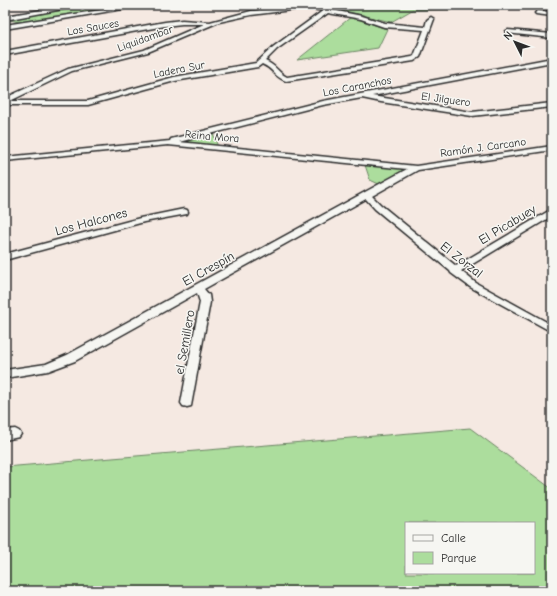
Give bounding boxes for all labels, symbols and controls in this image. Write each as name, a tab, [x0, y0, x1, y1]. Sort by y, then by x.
street label: Los Sauces	[66, 16, 120, 38]
street label: Liquidambar	[116, 22, 175, 55]
north arrow	[495, 22, 535, 62]
text: N	[501, 29, 515, 43]
street label: Ladera Sur	[152, 58, 206, 81]
street label: Los Caranchos	[322, 73, 393, 99]
street label: El Jilguero	[420, 90, 472, 109]
street label: Reina Mora	[184, 128, 240, 145]
street label: Ramón J. Carcano	[439, 135, 527, 160]
street label: El Picabuey	[476, 201, 539, 247]
street label: Los Halcones	[53, 205, 129, 238]
street label: El Zorzal	[438, 238, 486, 281]
street label: El Crespín	[180, 248, 237, 289]
street label: el Semillero	[171, 309, 198, 375]
legend	[405, 522, 535, 574]
text: Calle	[441, 531, 466, 545]
text: Parque	[441, 551, 476, 565]

